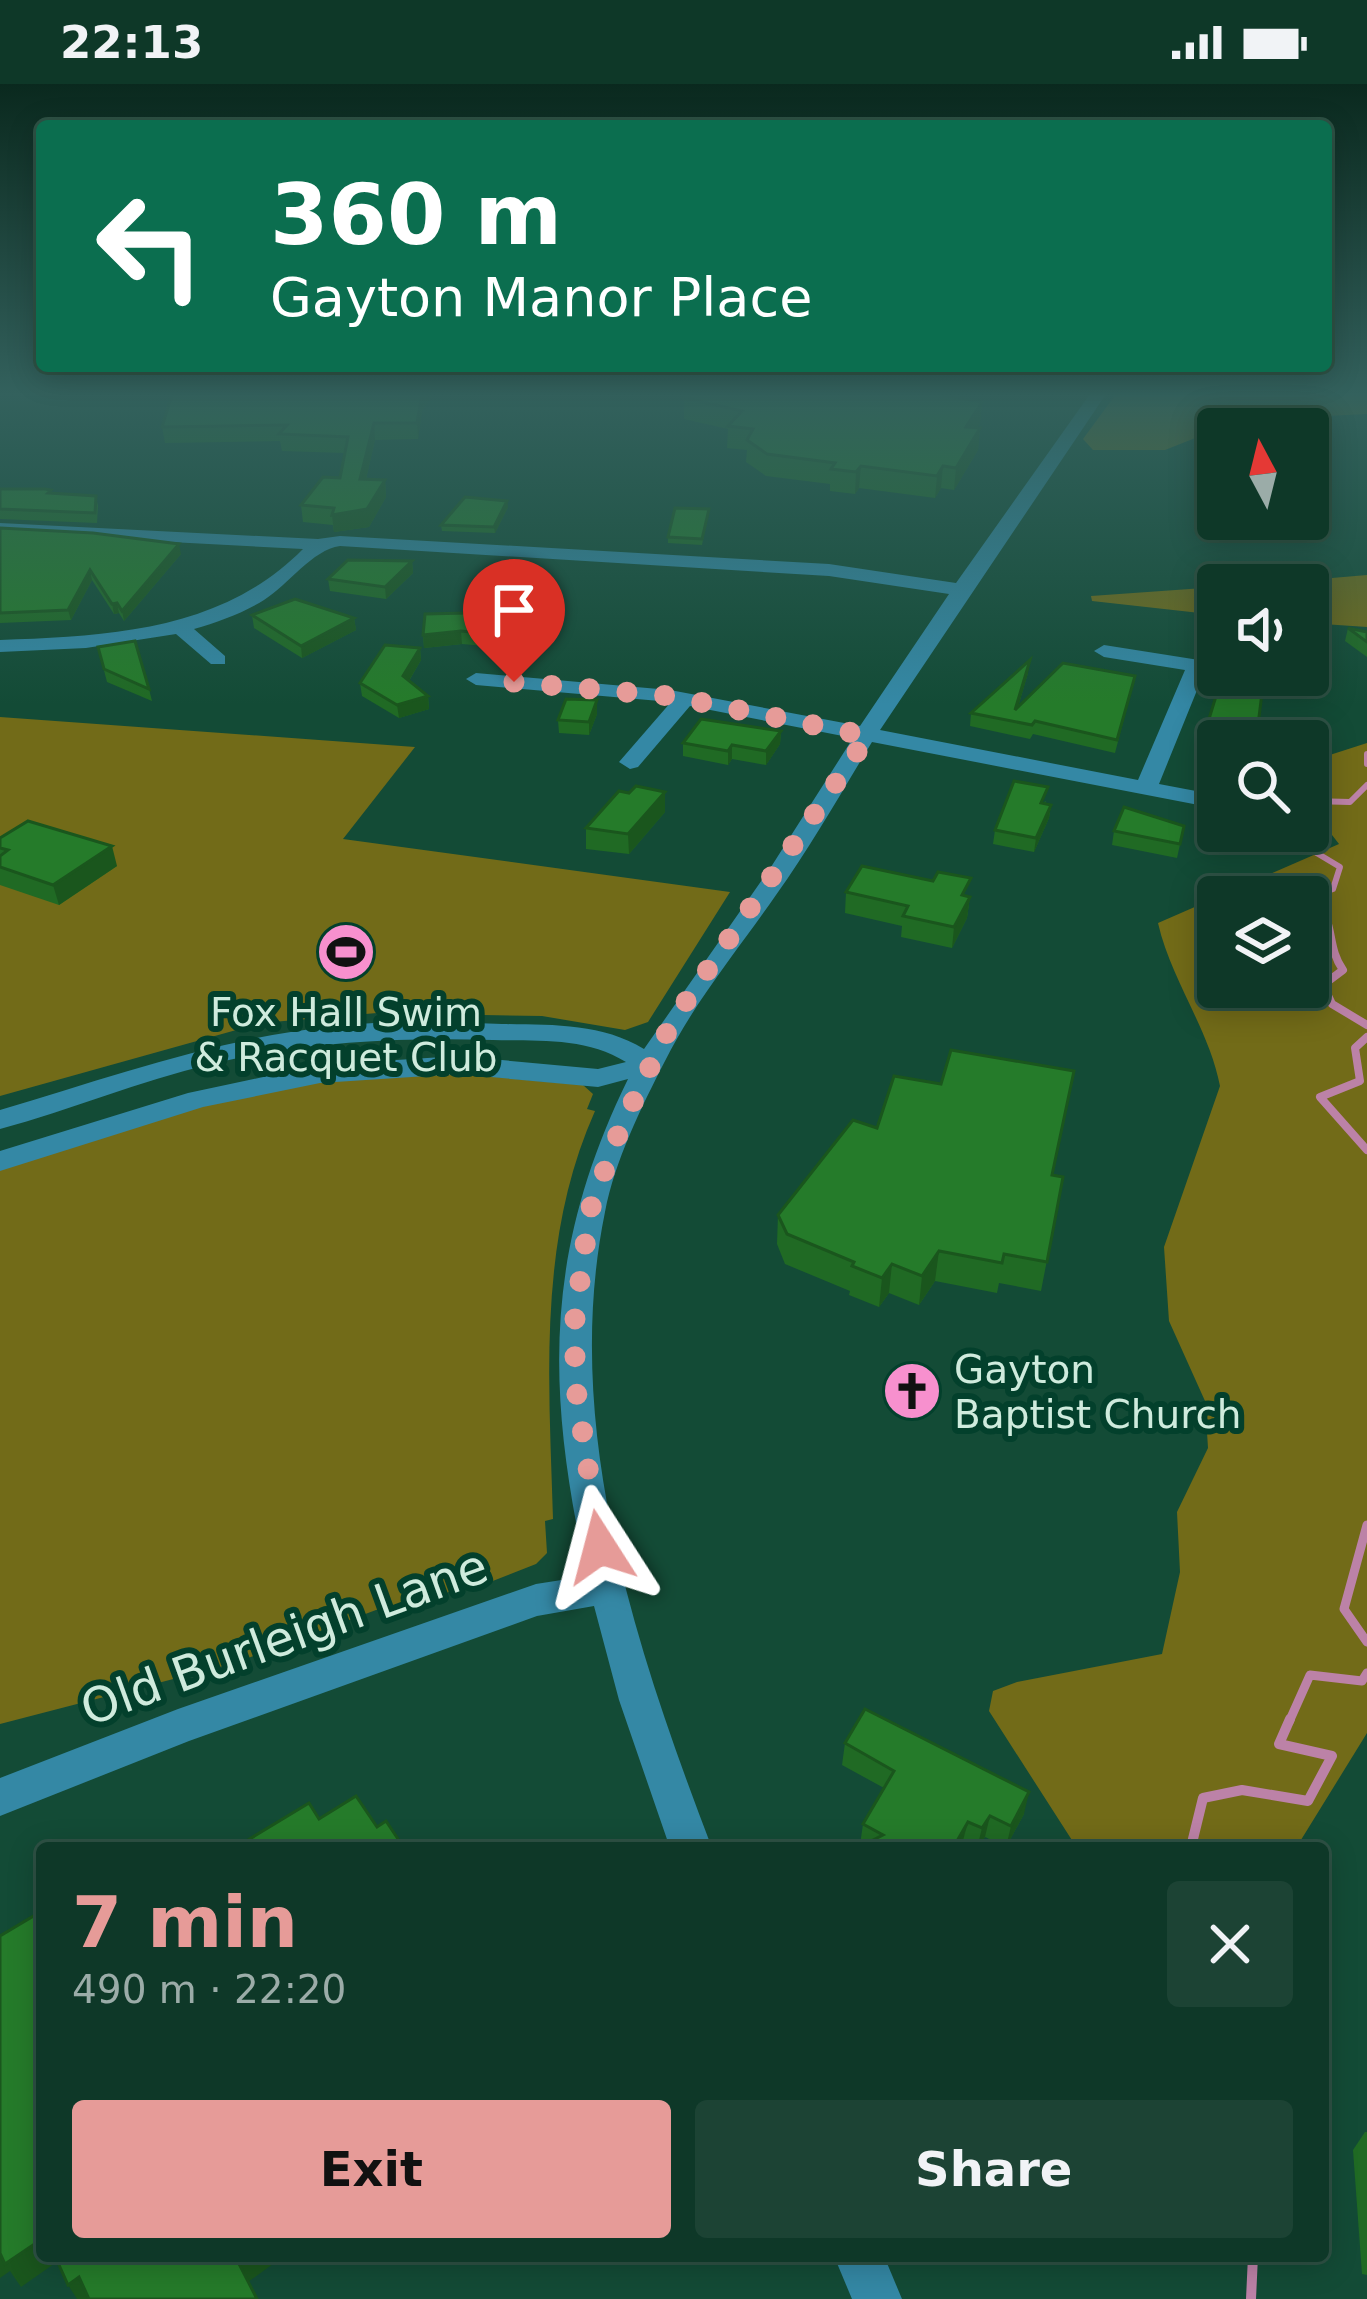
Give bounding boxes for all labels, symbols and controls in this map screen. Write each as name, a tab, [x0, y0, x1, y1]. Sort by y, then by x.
text: 22:13	[60, 16, 203, 69]
text: 360 m	[270, 166, 562, 264]
icon: left	[72, 168, 228, 324]
text: Gayton Manor Place	[270, 266, 812, 329]
north arrow	[1197, 408, 1329, 540]
map controls	[1197, 408, 1329, 1008]
pin	[463, 559, 565, 682]
button: sound	[1197, 564, 1329, 696]
icon: arrive	[481, 577, 547, 643]
button: search	[1197, 720, 1329, 852]
button: layers	[1197, 876, 1329, 1008]
sports icon: Fox Hall Swim & Racquet Club	[315, 921, 377, 983]
place label: Fox Hall Swim & Racquet Club	[194, 990, 498, 1080]
place label: Gayton Baptist Church	[954, 1347, 1242, 1437]
church icon: Gayton Baptist Church	[881, 1360, 943, 1422]
position arrow	[537, 1484, 663, 1610]
street label: Old Burleigh Lane	[73, 1537, 495, 1737]
text: 7 min	[72, 1880, 298, 1964]
button: close	[1167, 1881, 1293, 2007]
text: 490 m · 22:20	[72, 1967, 346, 2012]
button: Exit	[72, 2100, 671, 2238]
button: Share	[695, 2100, 1293, 2238]

